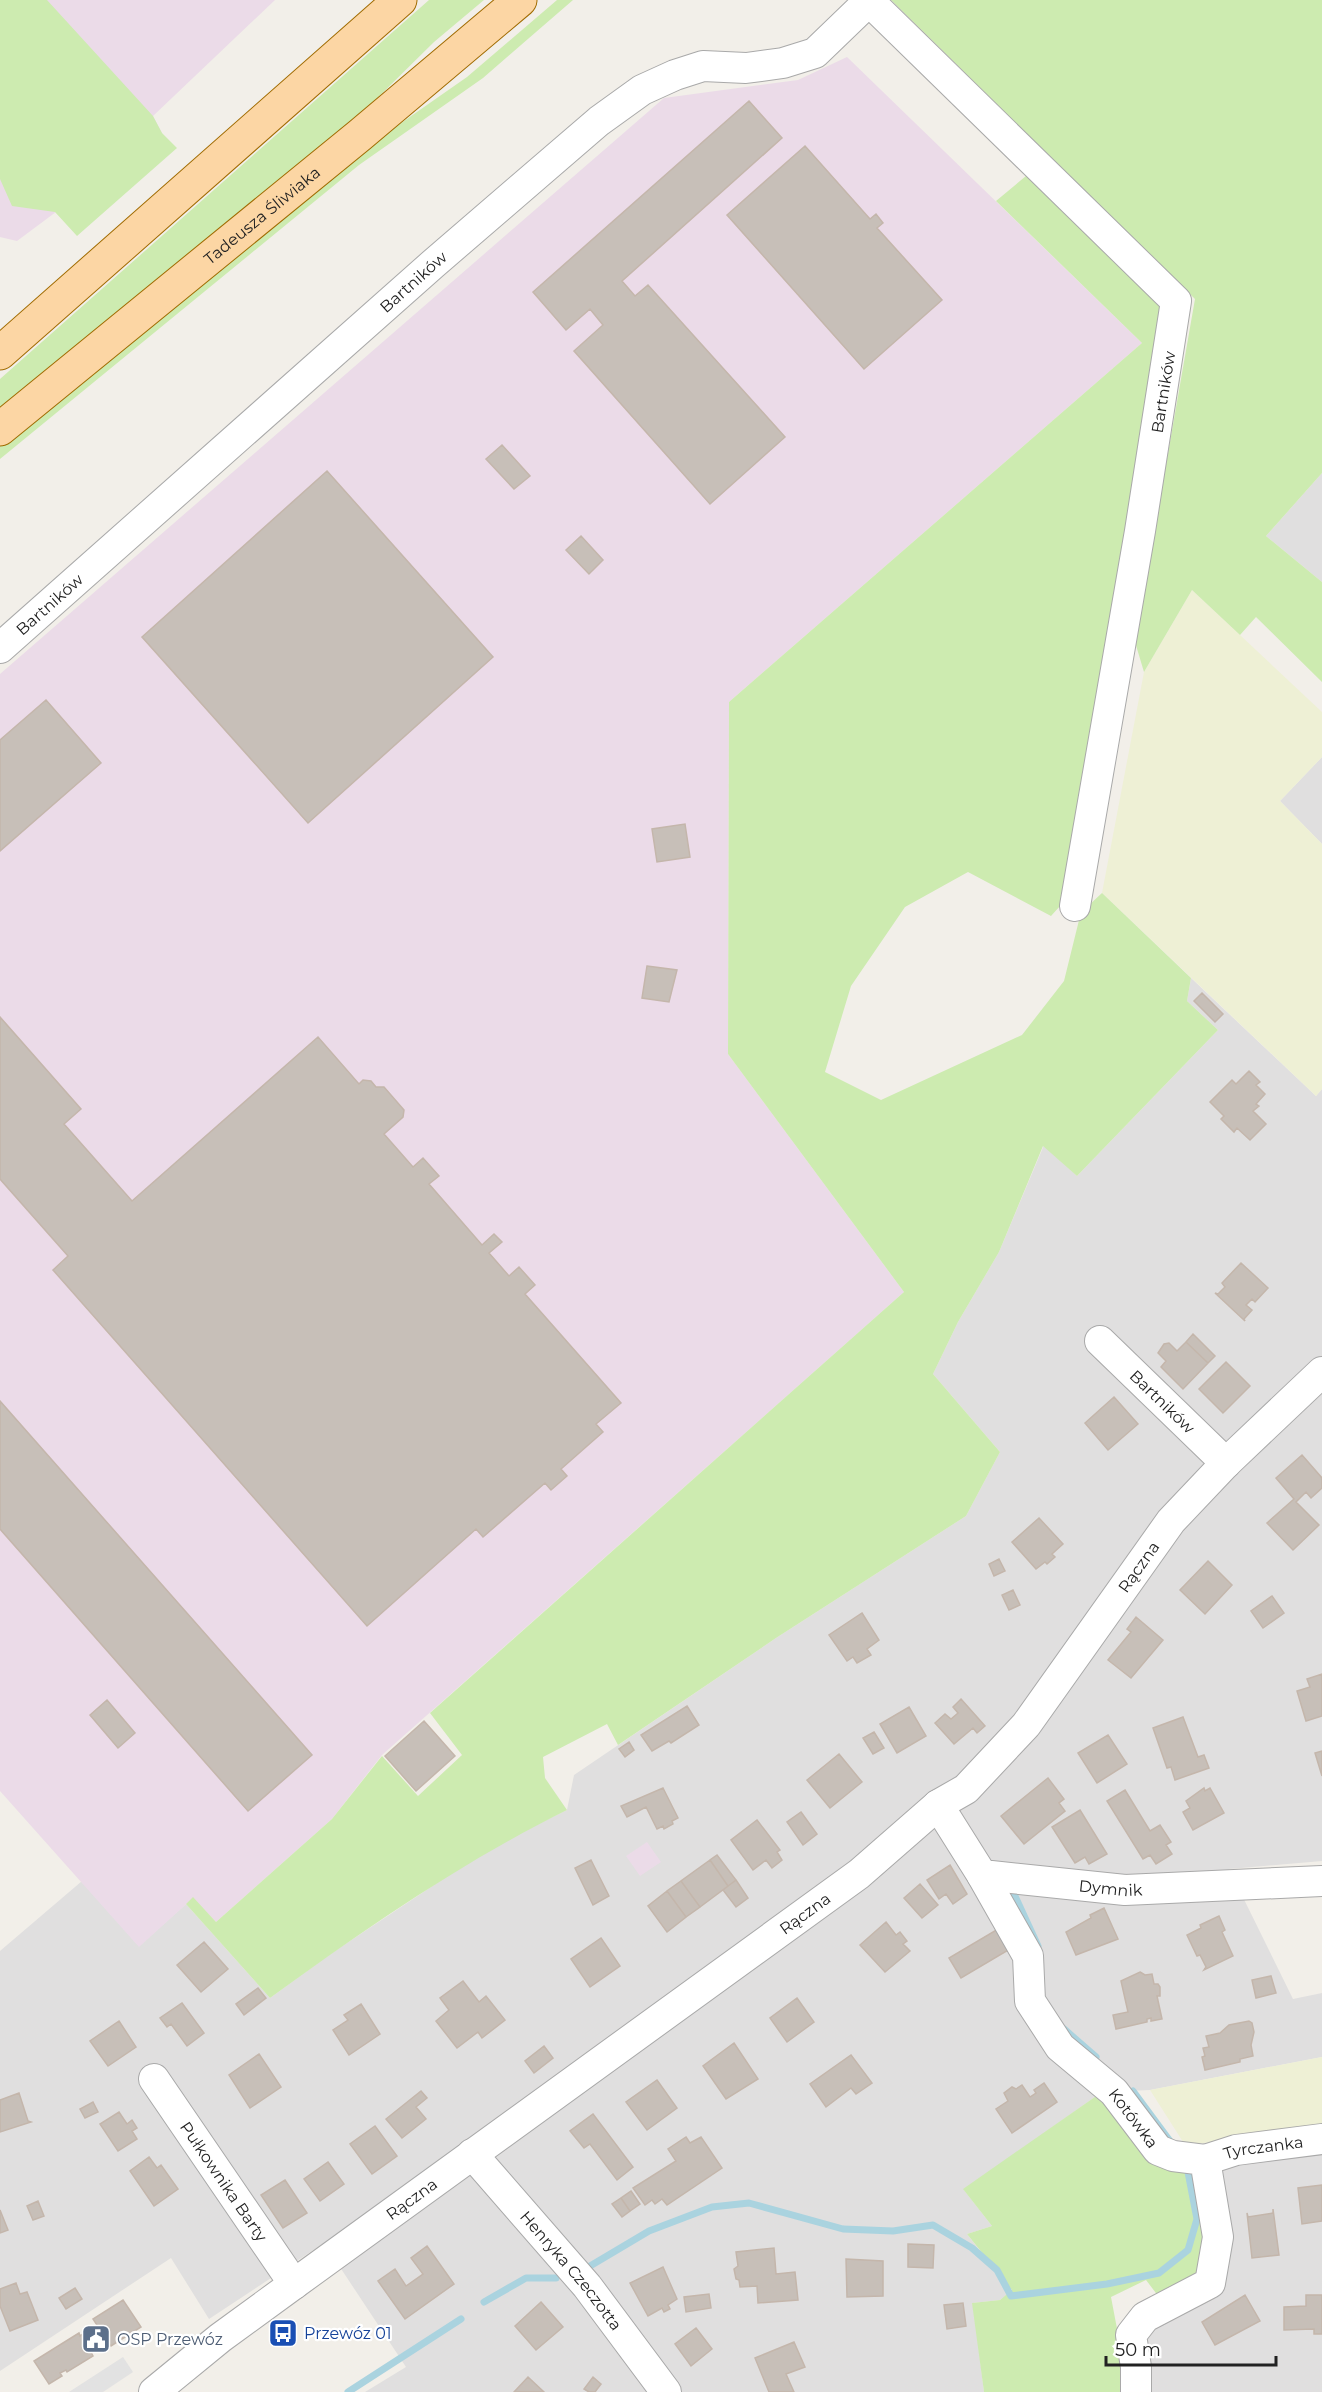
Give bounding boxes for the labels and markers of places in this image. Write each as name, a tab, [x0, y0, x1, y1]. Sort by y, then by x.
bus stop icon: Przewóz 01	[267, 2317, 299, 2349]
public building icon: OSP Przewóz	[80, 2323, 112, 2355]
place label: Przewóz 01	[304, 2324, 392, 2343]
place label: OSP Przewóz	[117, 2330, 223, 2349]

